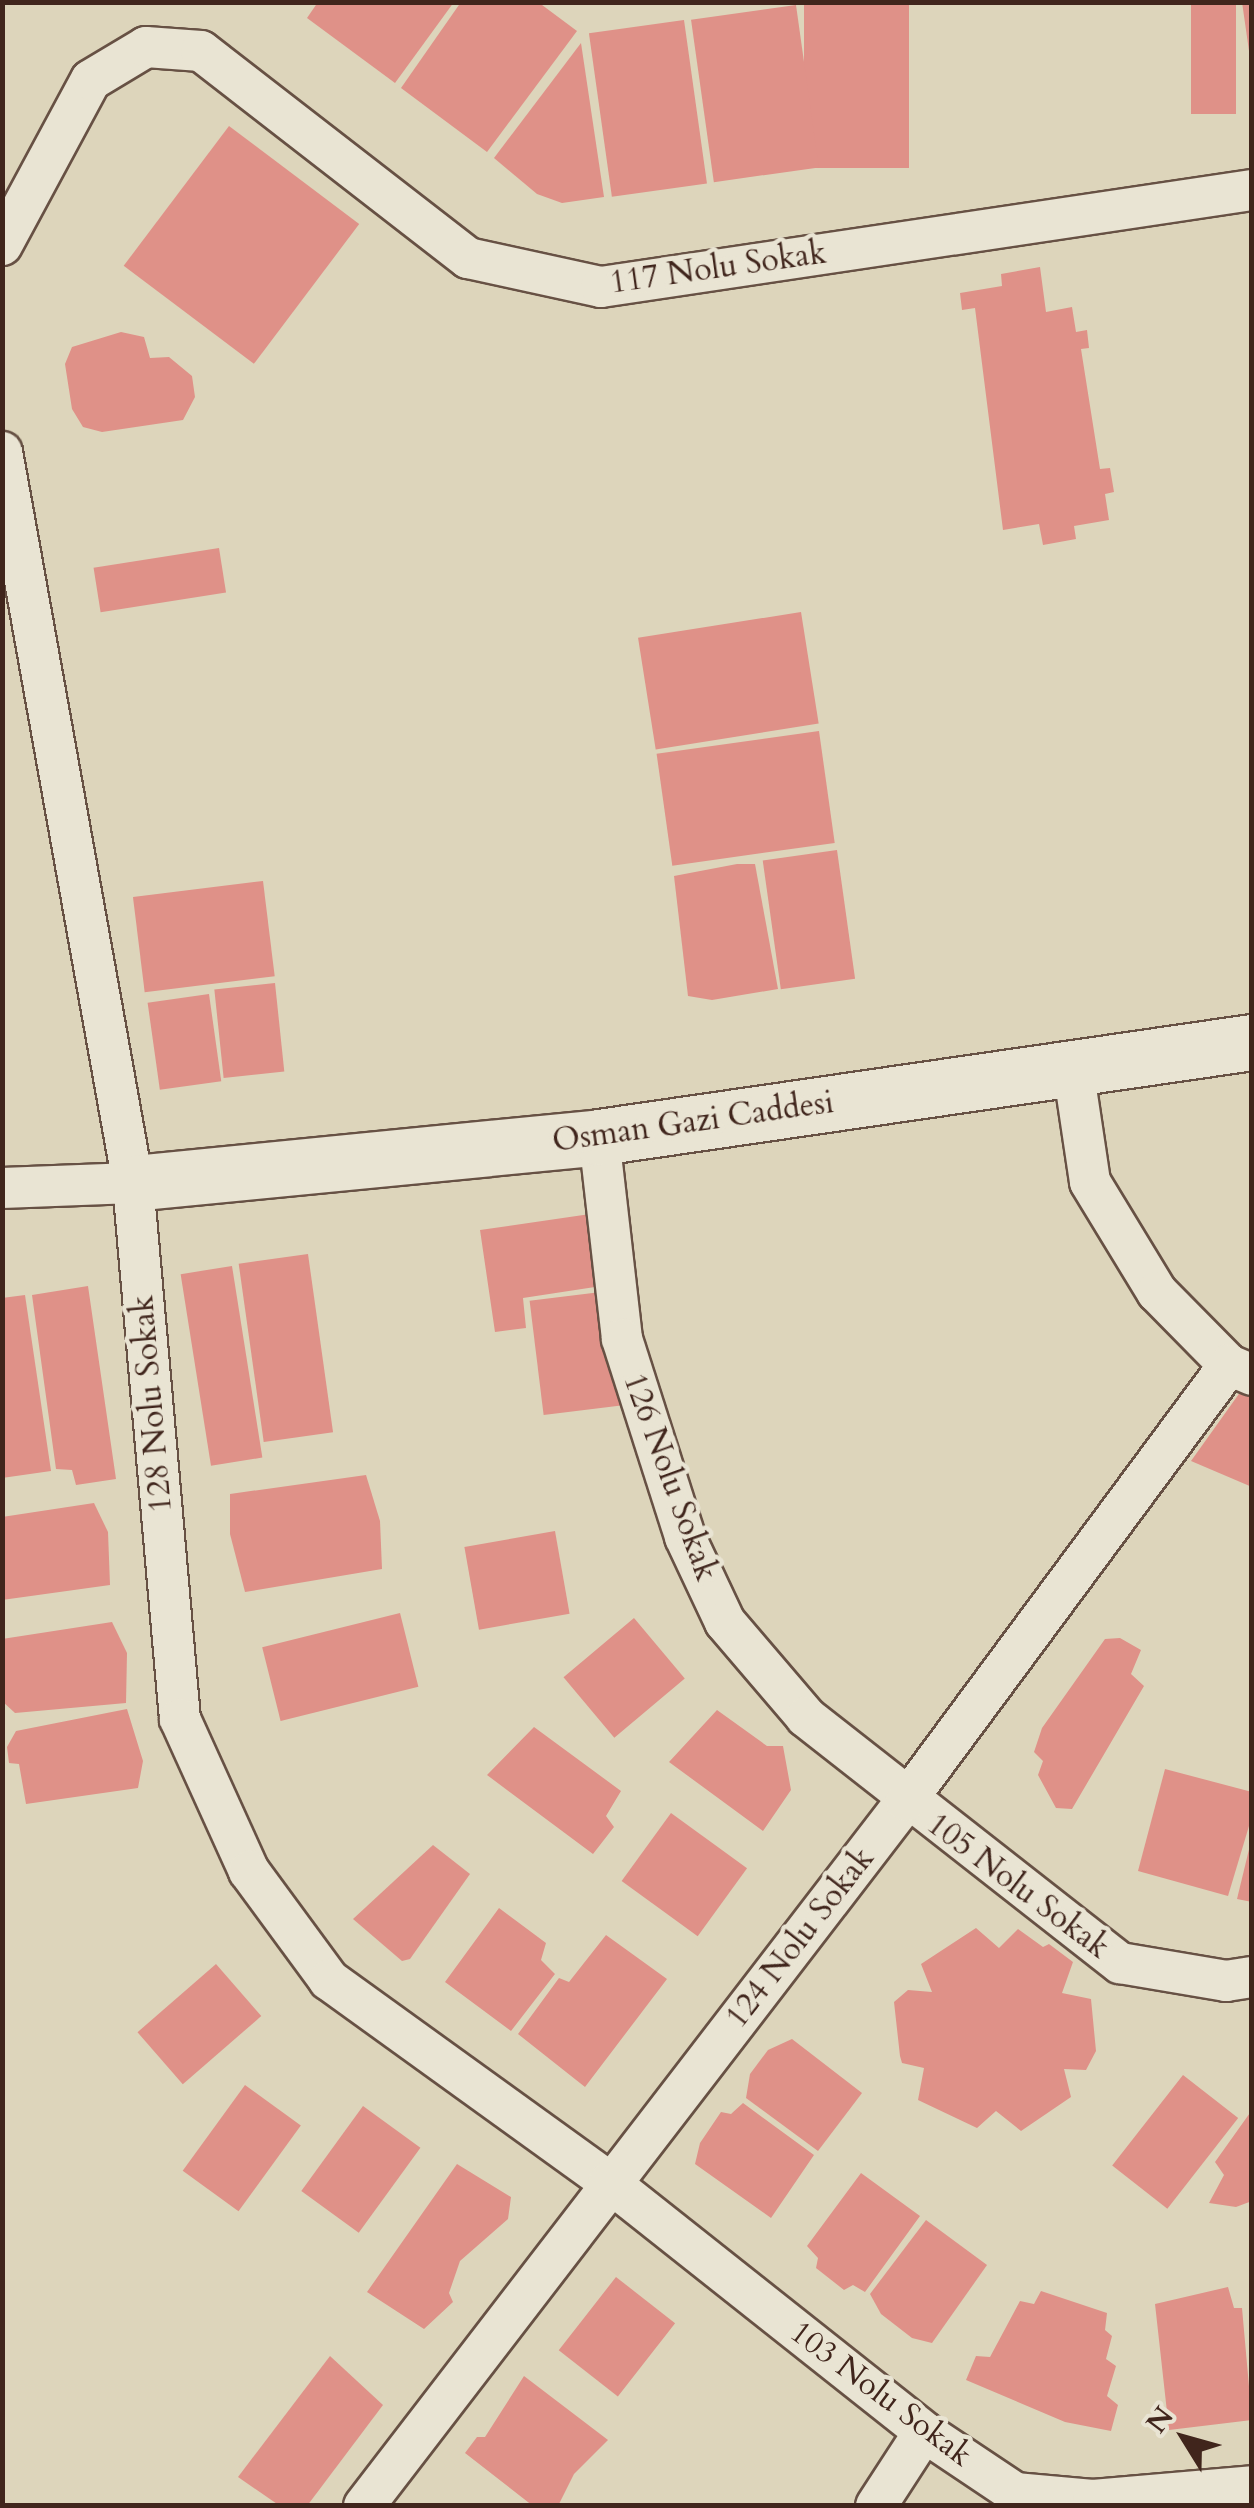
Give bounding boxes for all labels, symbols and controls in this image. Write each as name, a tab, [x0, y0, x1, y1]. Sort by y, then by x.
street label: 117 Nolu Sokak	[607, 234, 829, 302]
street label: Osman Gazi Caddesi	[550, 1083, 836, 1161]
street label: 128 Nolu Sokak	[123, 1294, 181, 1514]
street label: 126 Nolu Sokak	[615, 1368, 725, 1586]
street label: 105 Nolu Sokak	[919, 1805, 1117, 1967]
street label: 124 Nolu Sokak	[718, 1840, 882, 2036]
street label: 103 Nolu Sokak	[782, 2313, 980, 2475]
north arrow	[1134, 2388, 1234, 2488]
text: N	[1138, 2399, 1183, 2441]

